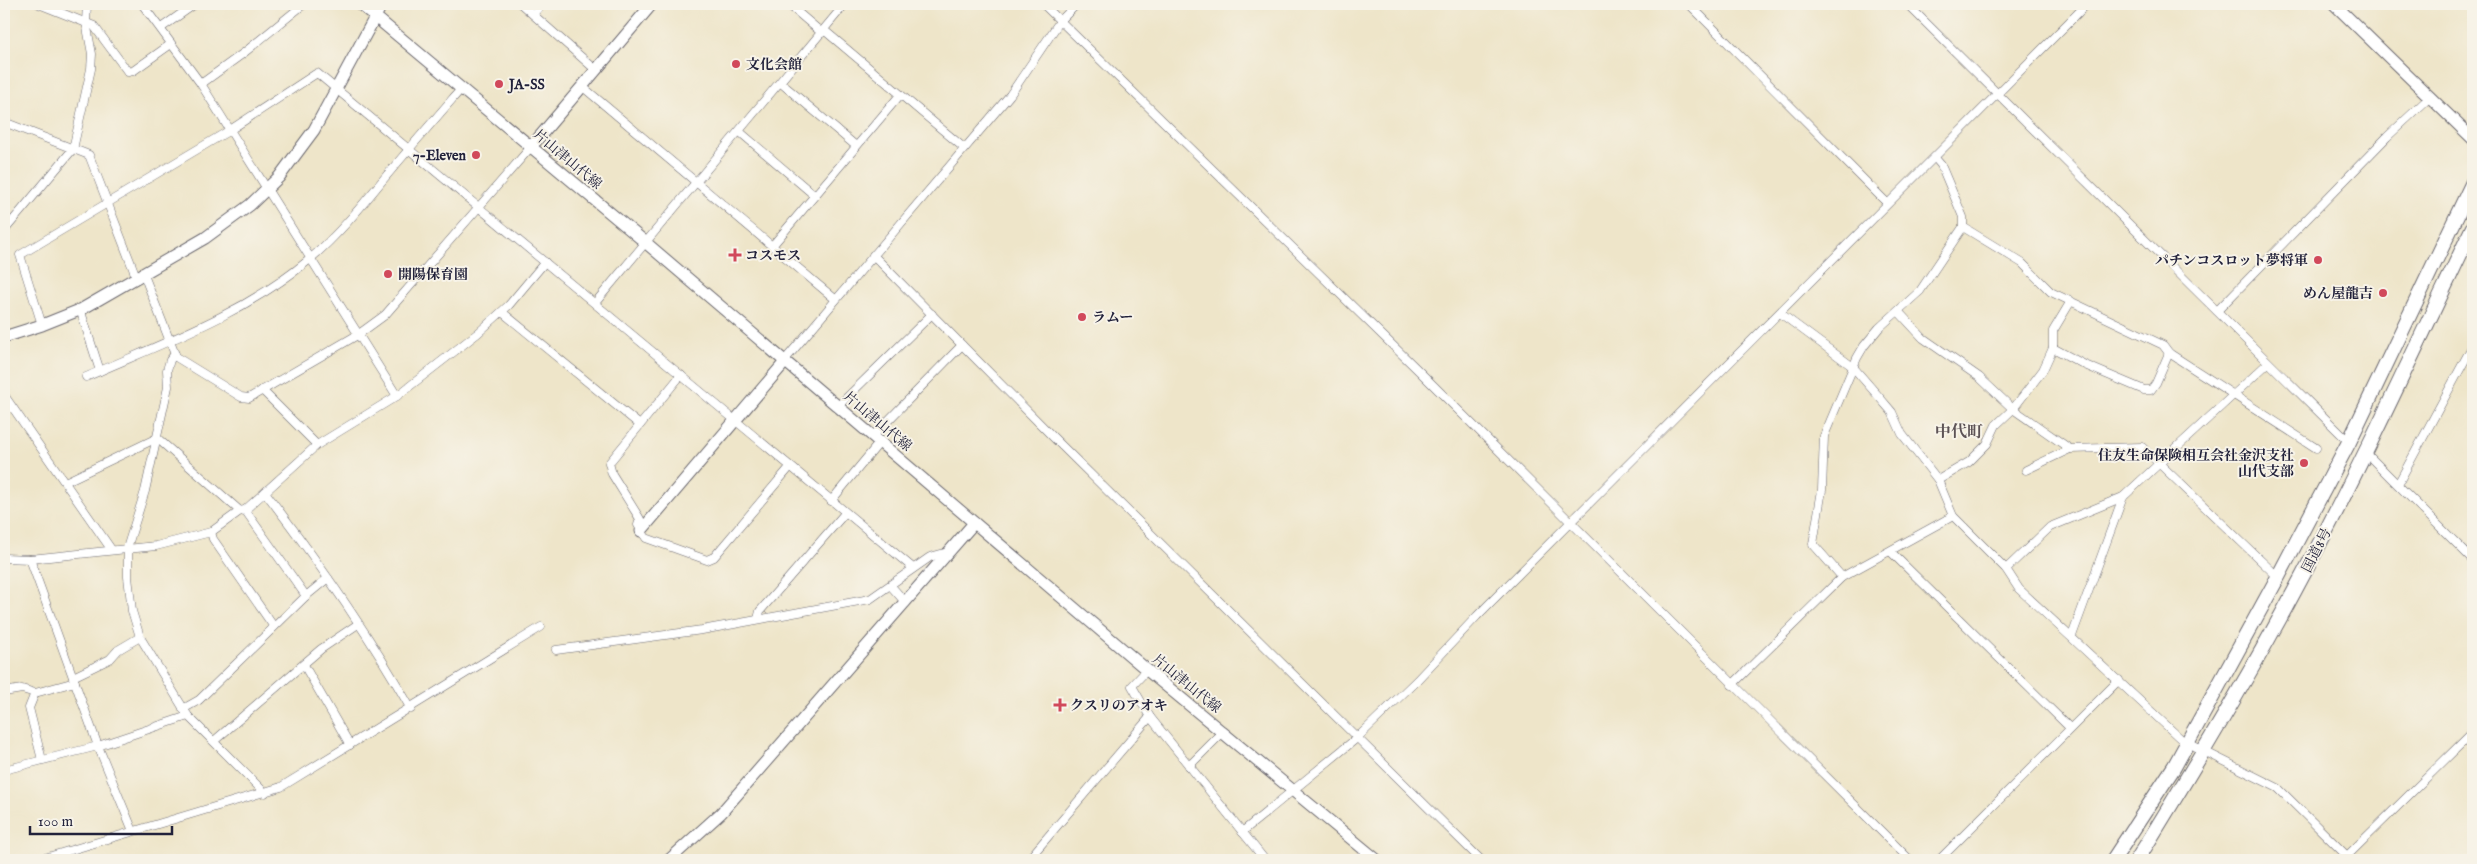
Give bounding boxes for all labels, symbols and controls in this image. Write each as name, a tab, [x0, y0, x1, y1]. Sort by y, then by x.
place label: 文化会館	[746, 56, 802, 74]
marker: 文化会館	[730, 58, 742, 70]
place label: JA-SS	[507, 76, 545, 94]
marker: JA-SS	[493, 78, 505, 90]
street label: 片山津山代線	[529, 126, 605, 194]
place label: 7-Eleven	[413, 147, 467, 165]
marker: 7-Eleven	[470, 149, 482, 161]
place label: コスモス	[745, 247, 801, 265]
marker: コスモス	[729, 249, 741, 261]
place label: パチンコスロット夢将軍	[2155, 252, 2308, 270]
marker: パチンコスロット夢将軍	[2312, 254, 2324, 266]
place label: 開陽保育園	[398, 266, 468, 284]
marker: 開陽保育園	[382, 268, 394, 280]
place label: めん屋龍吉	[2303, 285, 2373, 303]
marker: めん屋龍吉	[2377, 287, 2389, 299]
place label: ラムー	[1092, 309, 1133, 327]
marker: ラムー	[1076, 311, 1088, 323]
street label: 片山津山代線	[839, 388, 915, 456]
district label: 中代町	[1935, 422, 1983, 443]
place label: 住友生命保険相互会社金沢支社 山代支部	[2098, 447, 2294, 481]
marker: 住友生命保険相互会社金沢支社 山代支部	[2298, 457, 2310, 469]
street label: 国道8号	[2298, 525, 2336, 576]
street label: 片山津山代線	[1148, 650, 1225, 717]
place label: クスリのアオキ	[1070, 697, 1168, 715]
marker: クスリのアオキ	[1054, 699, 1066, 711]
scale bar	[30, 804, 172, 836]
text: 100 m	[38, 812, 74, 831]

